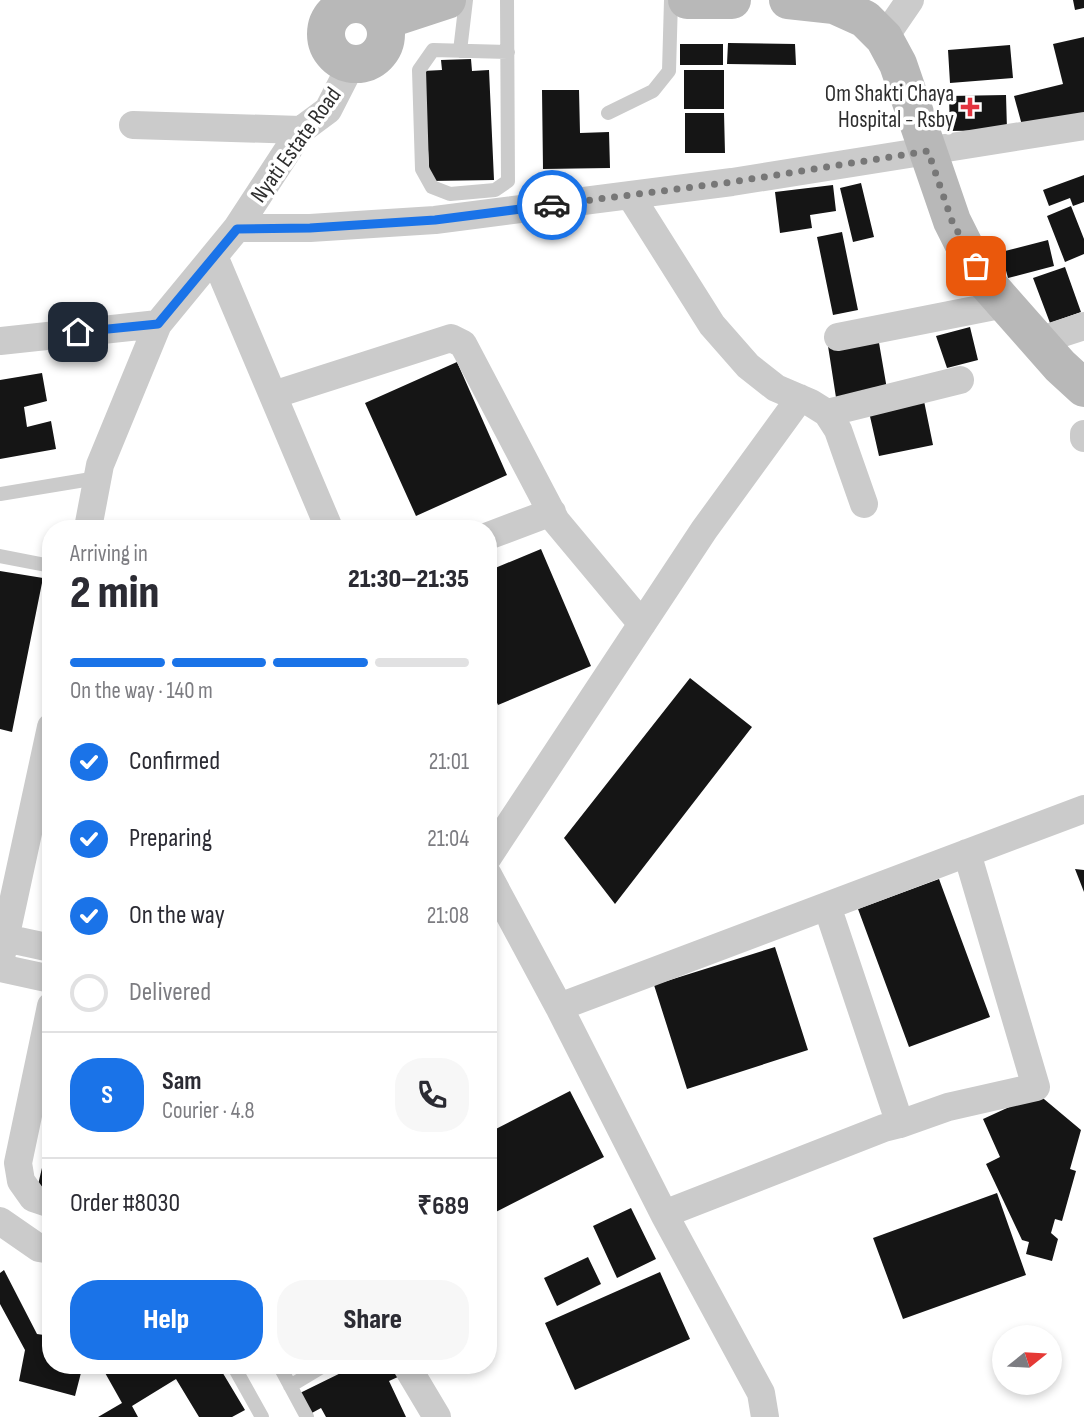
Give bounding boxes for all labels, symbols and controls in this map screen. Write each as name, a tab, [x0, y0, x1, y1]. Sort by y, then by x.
place label: Om Shakti Chaya Hospital - Rsby	[825, 80, 954, 134]
street label: Nyati Estate Road	[245, 82, 347, 208]
marker: Om Shakti Chaya Hospital - Rsby	[960, 97, 980, 117]
courier	[517, 170, 587, 240]
icon: car	[533, 186, 571, 224]
pin	[946, 236, 1006, 296]
icon: bag	[957, 247, 995, 285]
pin	[48, 302, 108, 362]
icon: home	[59, 313, 97, 351]
text: Arriving in	[70, 540, 148, 568]
text: 21:30–21:35	[348, 564, 469, 595]
text: 2 min	[70, 566, 159, 621]
text: On the way · 140 m	[70, 677, 213, 705]
icon: check	[70, 743, 108, 781]
text: Confirmed	[129, 746, 220, 777]
text: 21:01	[429, 748, 469, 776]
icon: check	[70, 820, 108, 858]
text: Preparing	[129, 823, 212, 854]
text: 21:04	[427, 825, 469, 853]
icon: check	[70, 897, 108, 935]
text: On the way	[129, 900, 225, 931]
text: 21:08	[427, 902, 469, 930]
text: Delivered	[129, 977, 211, 1008]
button: phone	[395, 1058, 469, 1132]
text: Sam	[162, 1066, 202, 1097]
text: S	[101, 1080, 113, 1111]
text: Courier · 4.8	[162, 1097, 255, 1125]
text: Order #8030	[70, 1188, 180, 1219]
text: ₹689	[417, 1191, 469, 1222]
button: Help	[70, 1280, 263, 1360]
button: Share	[277, 1280, 469, 1360]
north arrow	[992, 1325, 1062, 1395]
map controls	[992, 1325, 1062, 1395]

